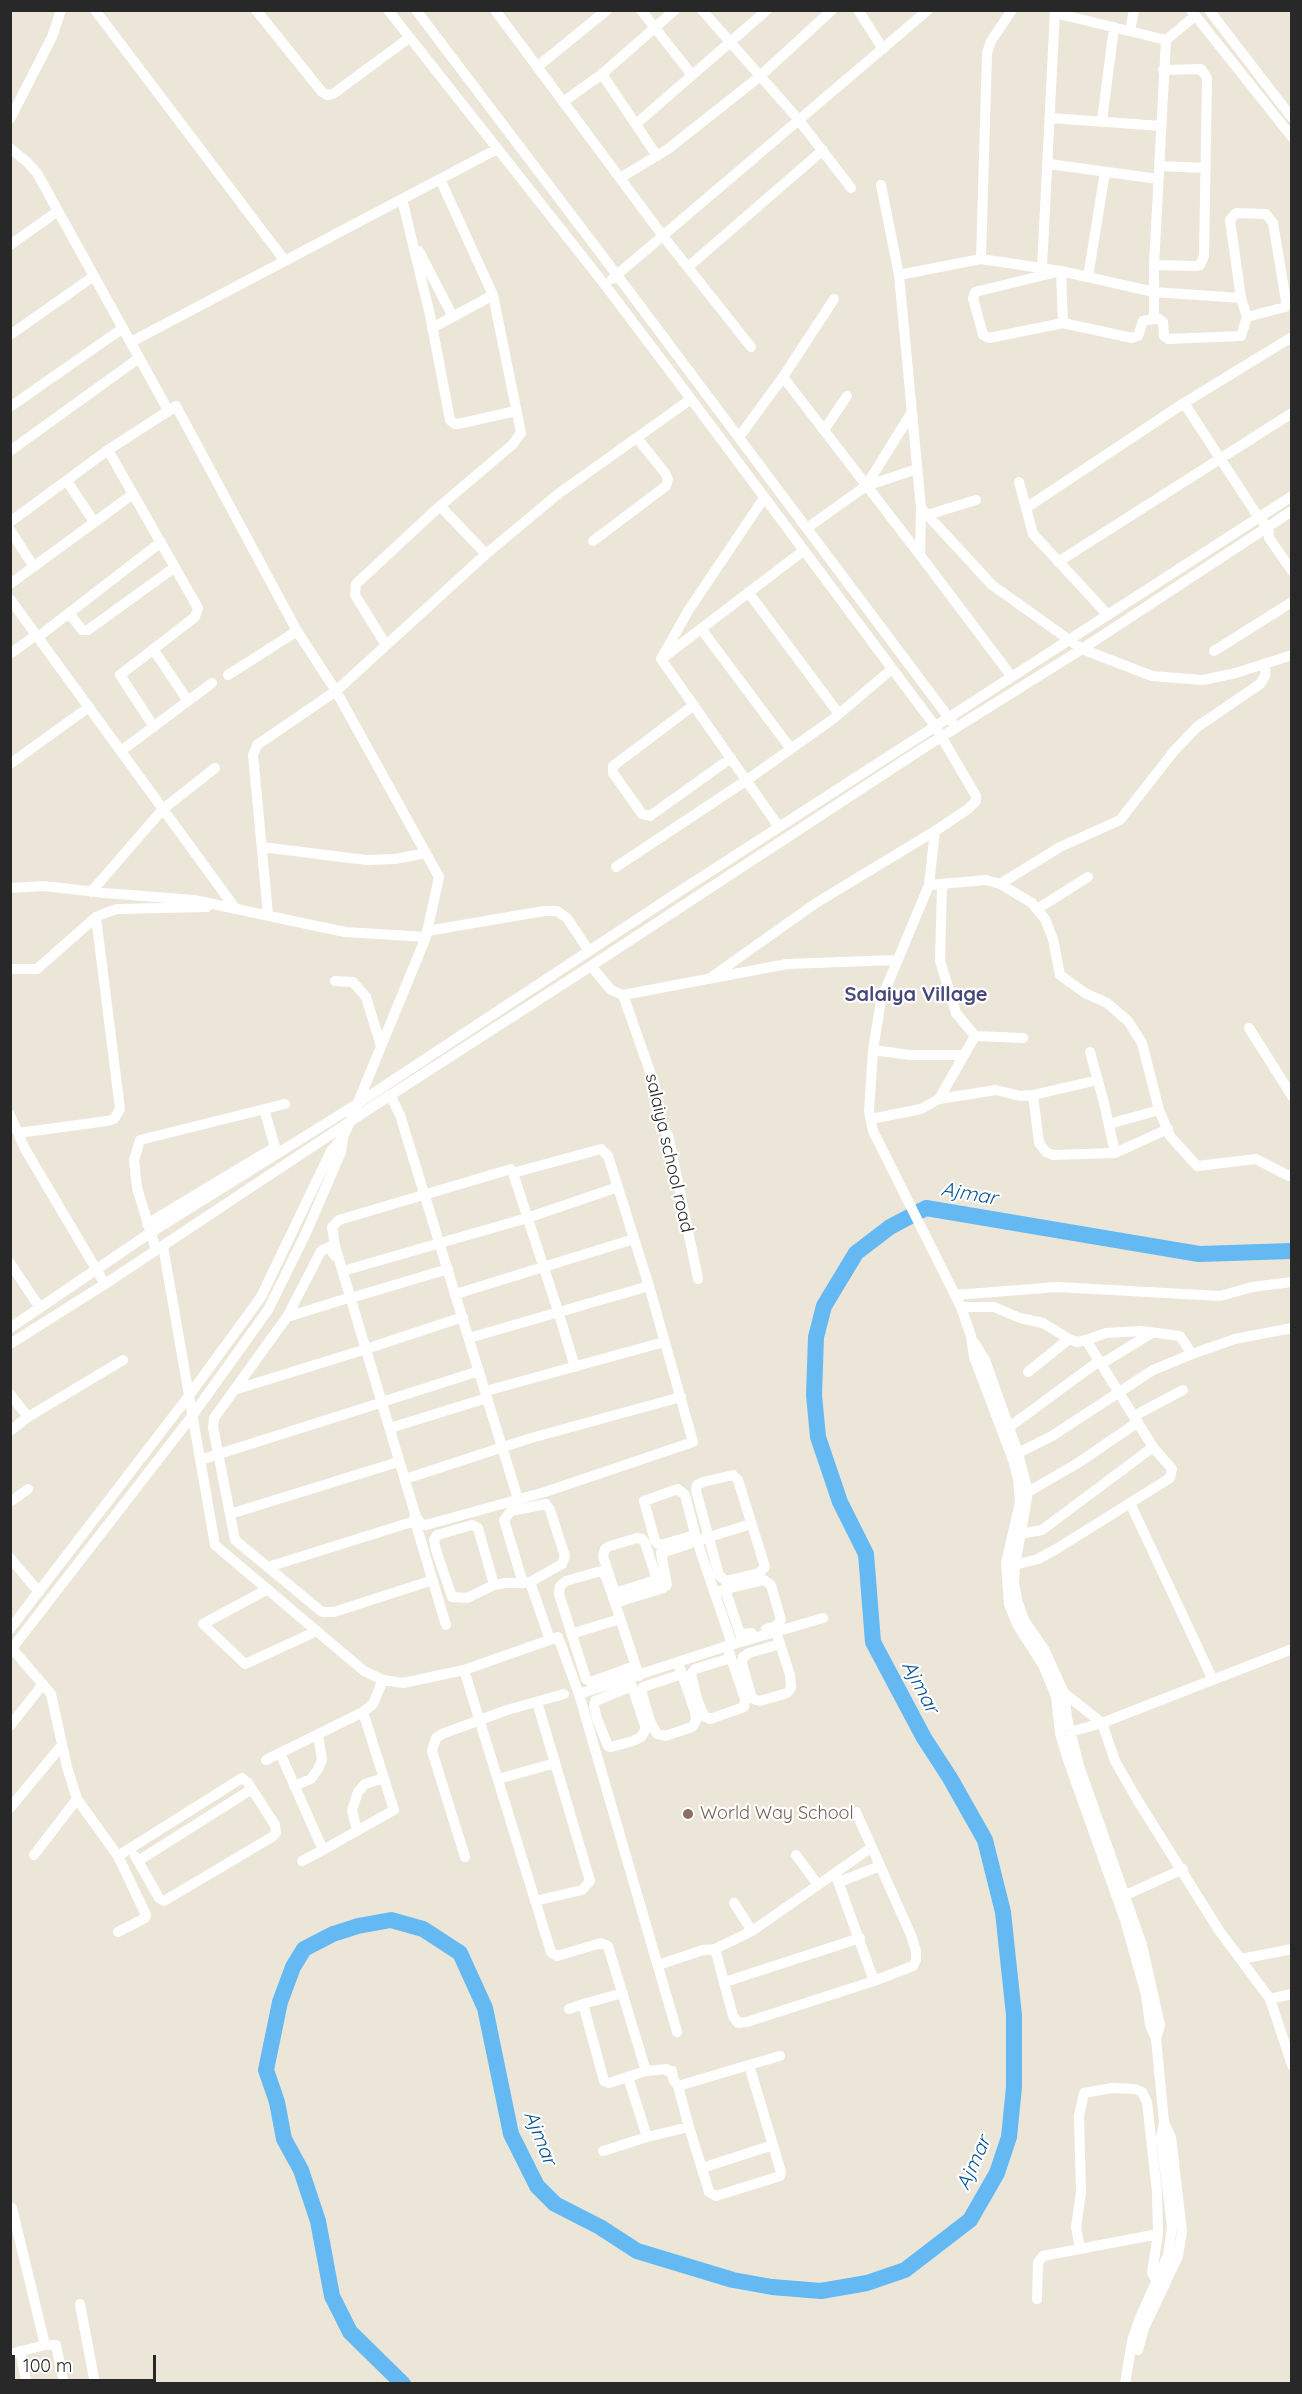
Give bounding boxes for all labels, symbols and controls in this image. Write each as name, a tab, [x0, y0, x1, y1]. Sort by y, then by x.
district label: Salaiya Village	[845, 983, 987, 1007]
street label: salaiya school road	[640, 1071, 698, 1235]
water label: Ajmar	[939, 1177, 999, 1211]
water label: Ajmar	[896, 1656, 944, 1718]
place label: World Way School	[700, 1803, 854, 1825]
marker: World Way School	[681, 1807, 695, 1821]
water label: Ajmar	[518, 2107, 562, 2169]
water label: Ajmar	[952, 2132, 996, 2194]
scale bar	[15, 2343, 159, 2381]
text: 100 m	[23, 2354, 72, 2377]

